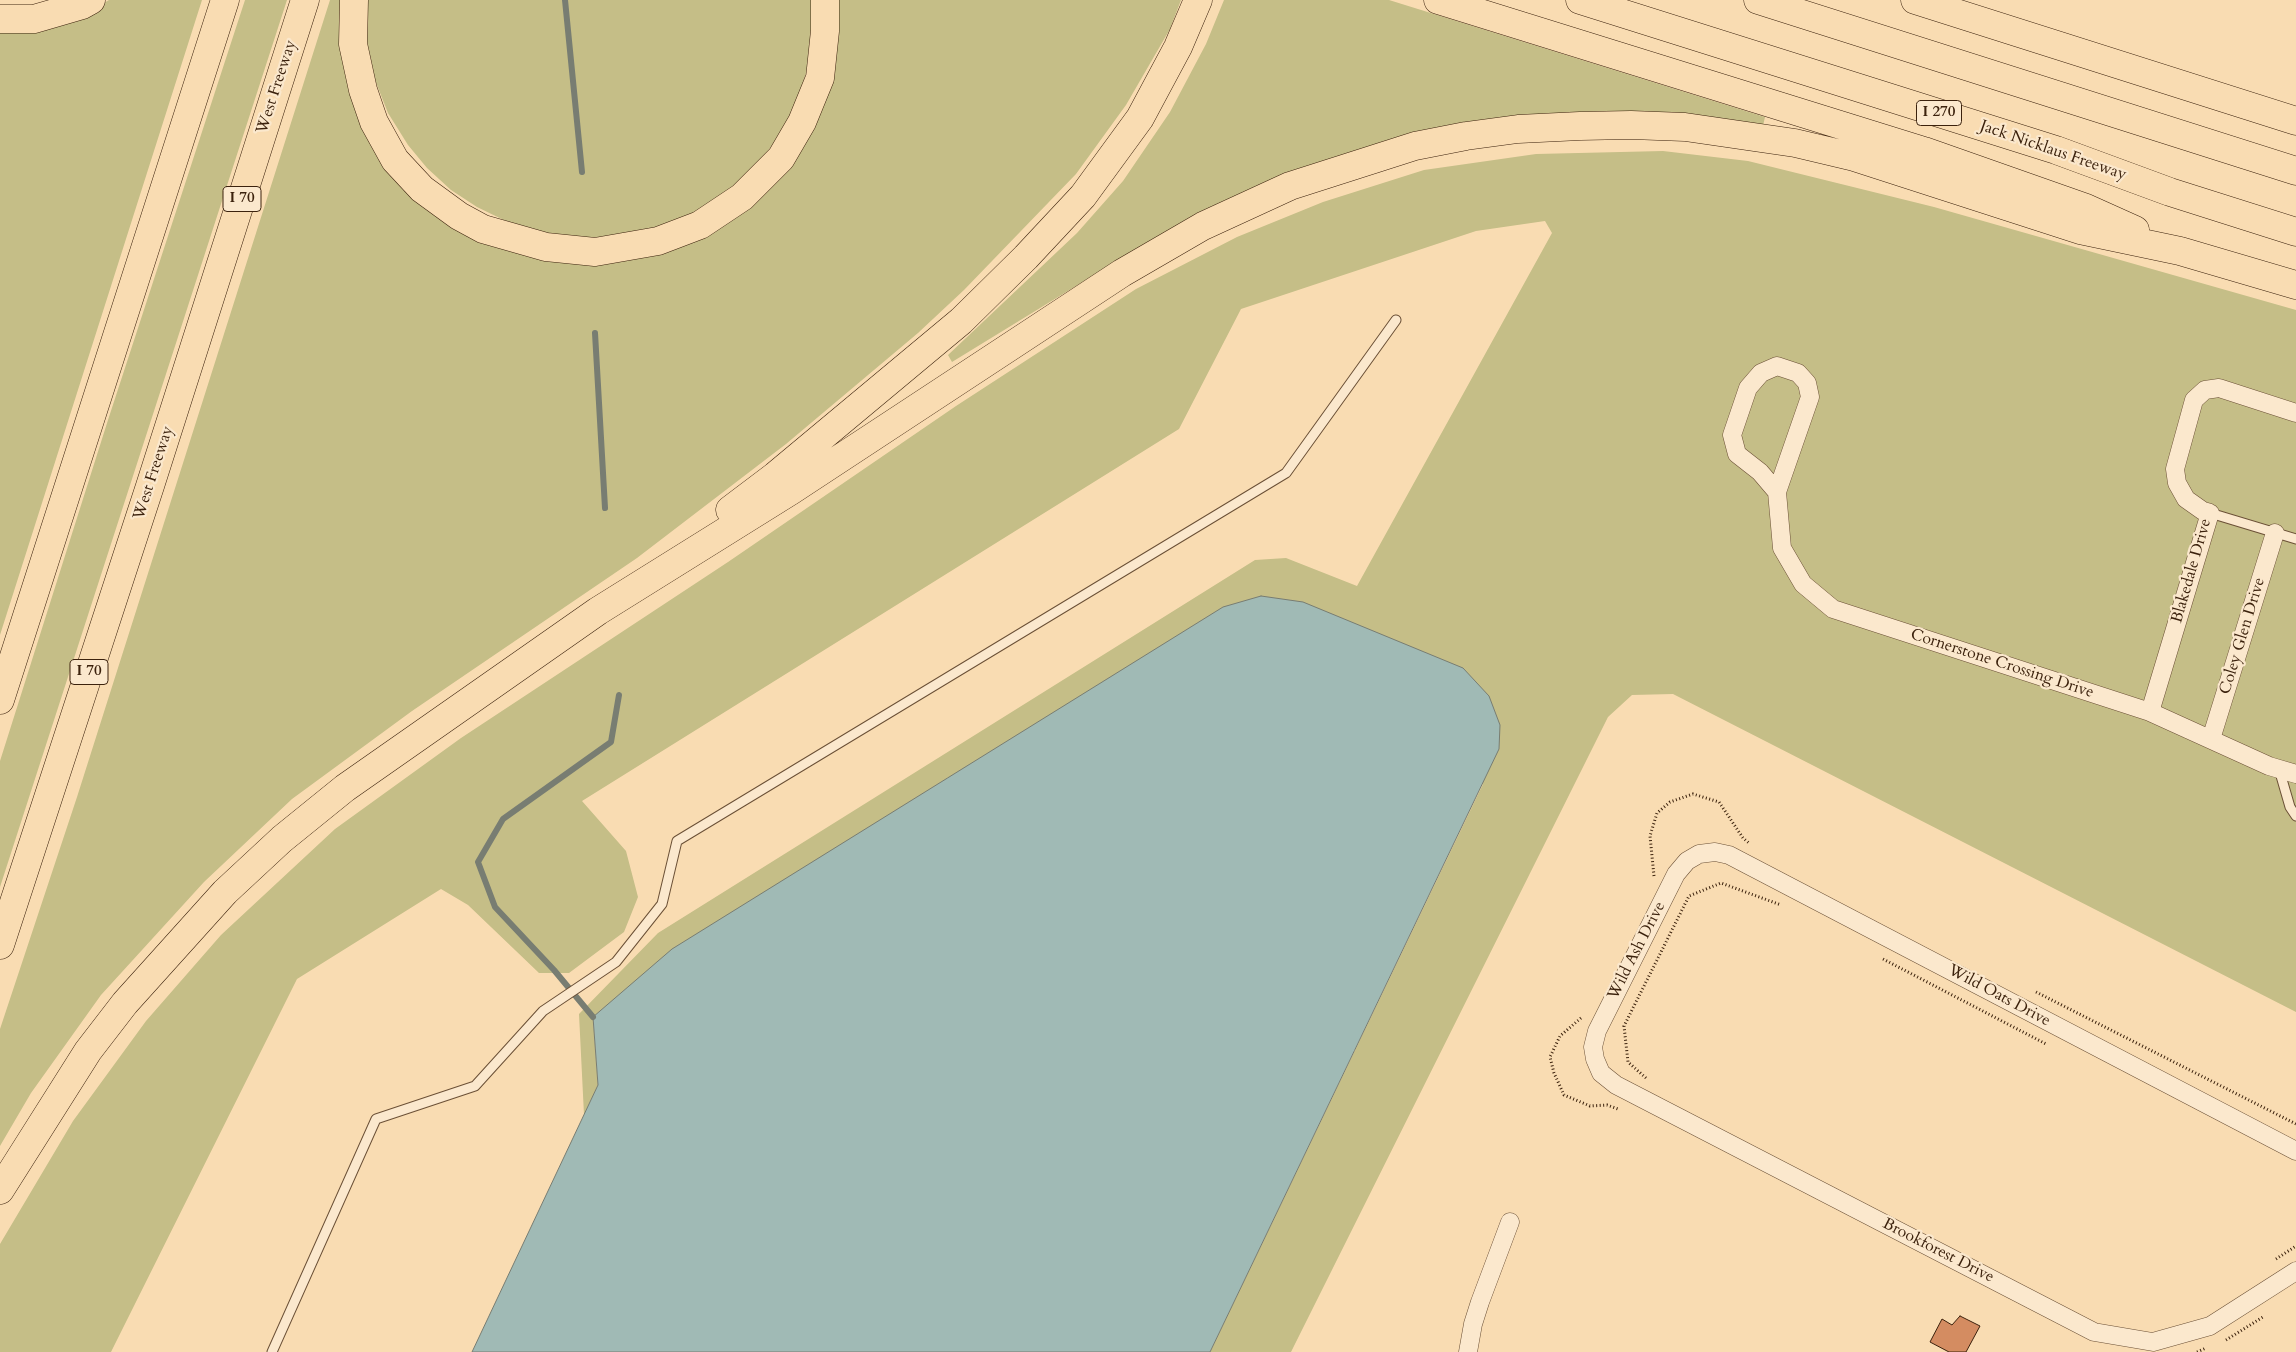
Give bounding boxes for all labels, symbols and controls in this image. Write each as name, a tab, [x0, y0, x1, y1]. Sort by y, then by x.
street label: West Freeway	[253, 38, 301, 136]
road number: I 270	[1916, 100, 1962, 126]
street label: Jack Nicklaus Freeway	[1977, 117, 2129, 185]
road number: I 70	[223, 186, 261, 212]
street label: West Freeway	[130, 424, 178, 522]
street label: Blakedale Drive	[2168, 517, 2216, 625]
street label: Coley Glen Drive	[2216, 575, 2270, 697]
street label: Cornerstone Crossing Drive	[1908, 625, 2096, 703]
road number: I 70	[70, 660, 108, 684]
street label: Wild Ash Drive	[1604, 899, 1670, 1003]
street label: Wild Oats Drive	[1945, 961, 2053, 1031]
street label: Brookforest Drive	[1879, 1215, 1997, 1287]

